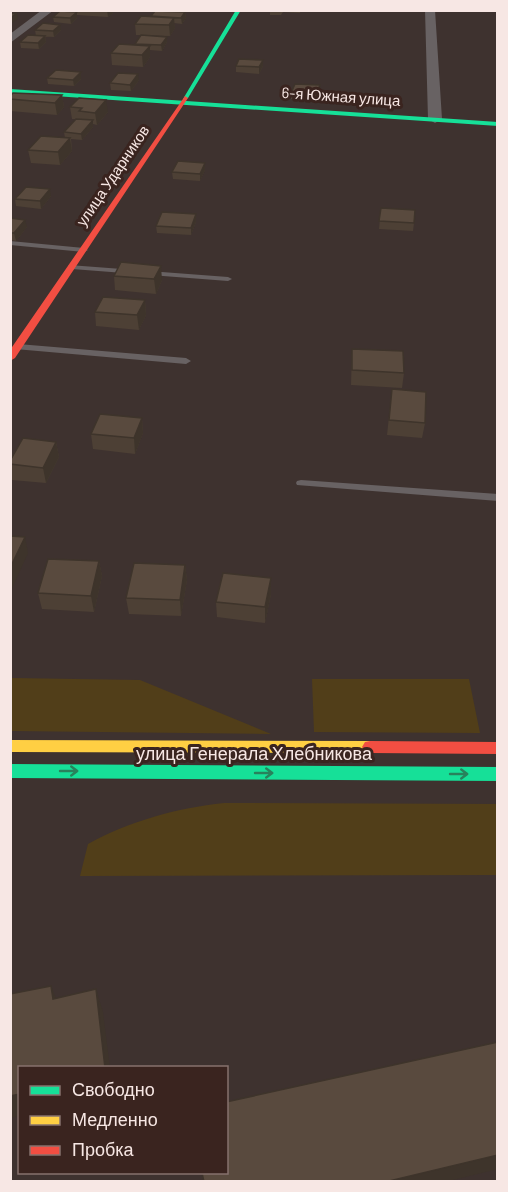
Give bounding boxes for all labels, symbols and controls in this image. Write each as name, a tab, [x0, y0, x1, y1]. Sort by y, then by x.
street label: 6-я Южная улица	[281, 83, 402, 109]
street label: улица Ударников	[72, 122, 153, 229]
street label: улица Генерала Хлебникова	[136, 742, 373, 764]
one-way arrow	[58, 765, 78, 777]
one-way arrow	[253, 767, 273, 778]
one-way arrow	[448, 768, 468, 780]
legend	[18, 1066, 228, 1174]
text: Свободно	[72, 1078, 155, 1100]
text: Медленно	[72, 1108, 158, 1130]
text: Пробка	[72, 1138, 135, 1160]

